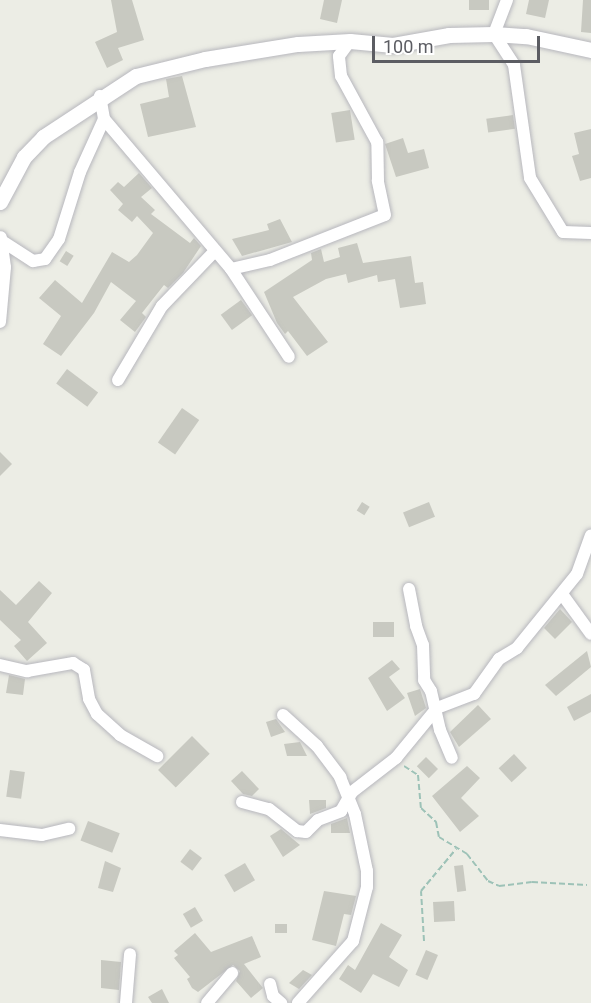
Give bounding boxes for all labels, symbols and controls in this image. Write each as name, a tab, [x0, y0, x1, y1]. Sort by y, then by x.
scale bar	[375, 24, 543, 62]
text: 100 m	[383, 36, 434, 57]

